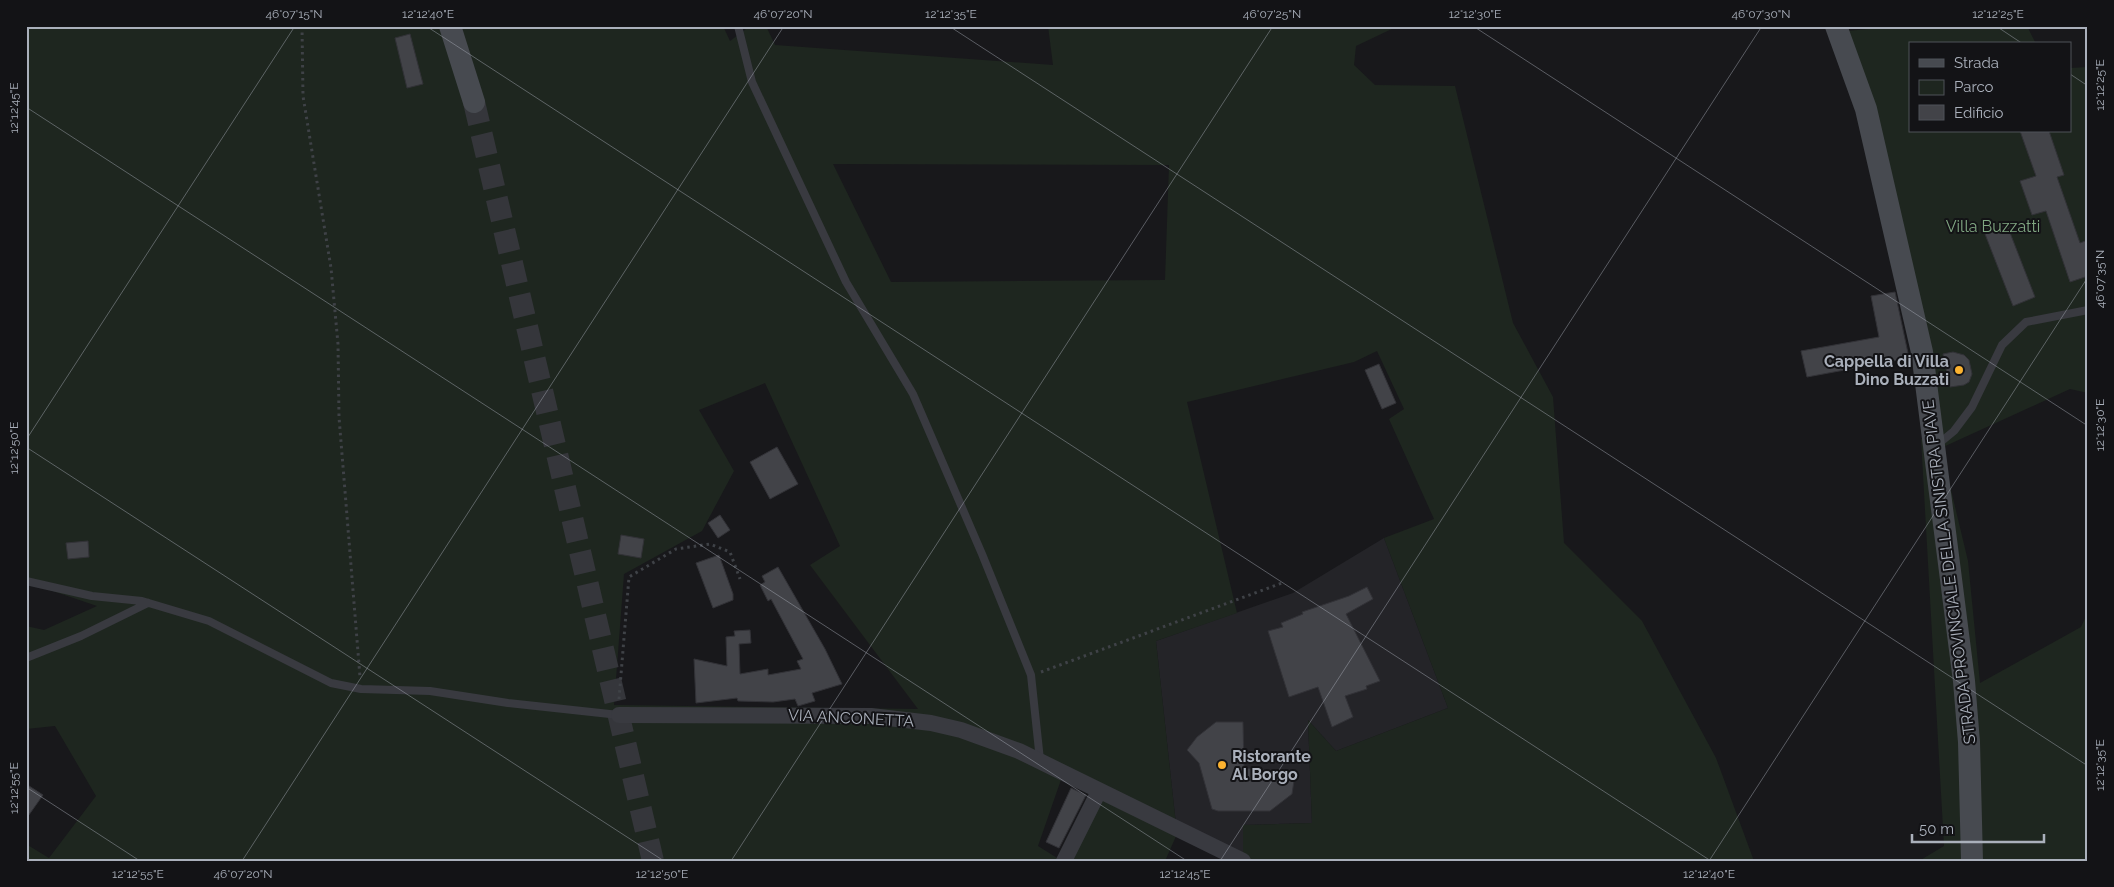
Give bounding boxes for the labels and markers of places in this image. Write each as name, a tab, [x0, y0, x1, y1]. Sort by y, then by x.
place label: Cappella di Villa Dino Buzzati	[1824, 352, 1949, 389]
marker: Cappella di Villa Dino Buzzati	[1953, 364, 1965, 376]
place label: Ristorante Al Borgo	[1232, 747, 1311, 784]
marker: Ristorante Al Borgo	[1216, 759, 1228, 771]

